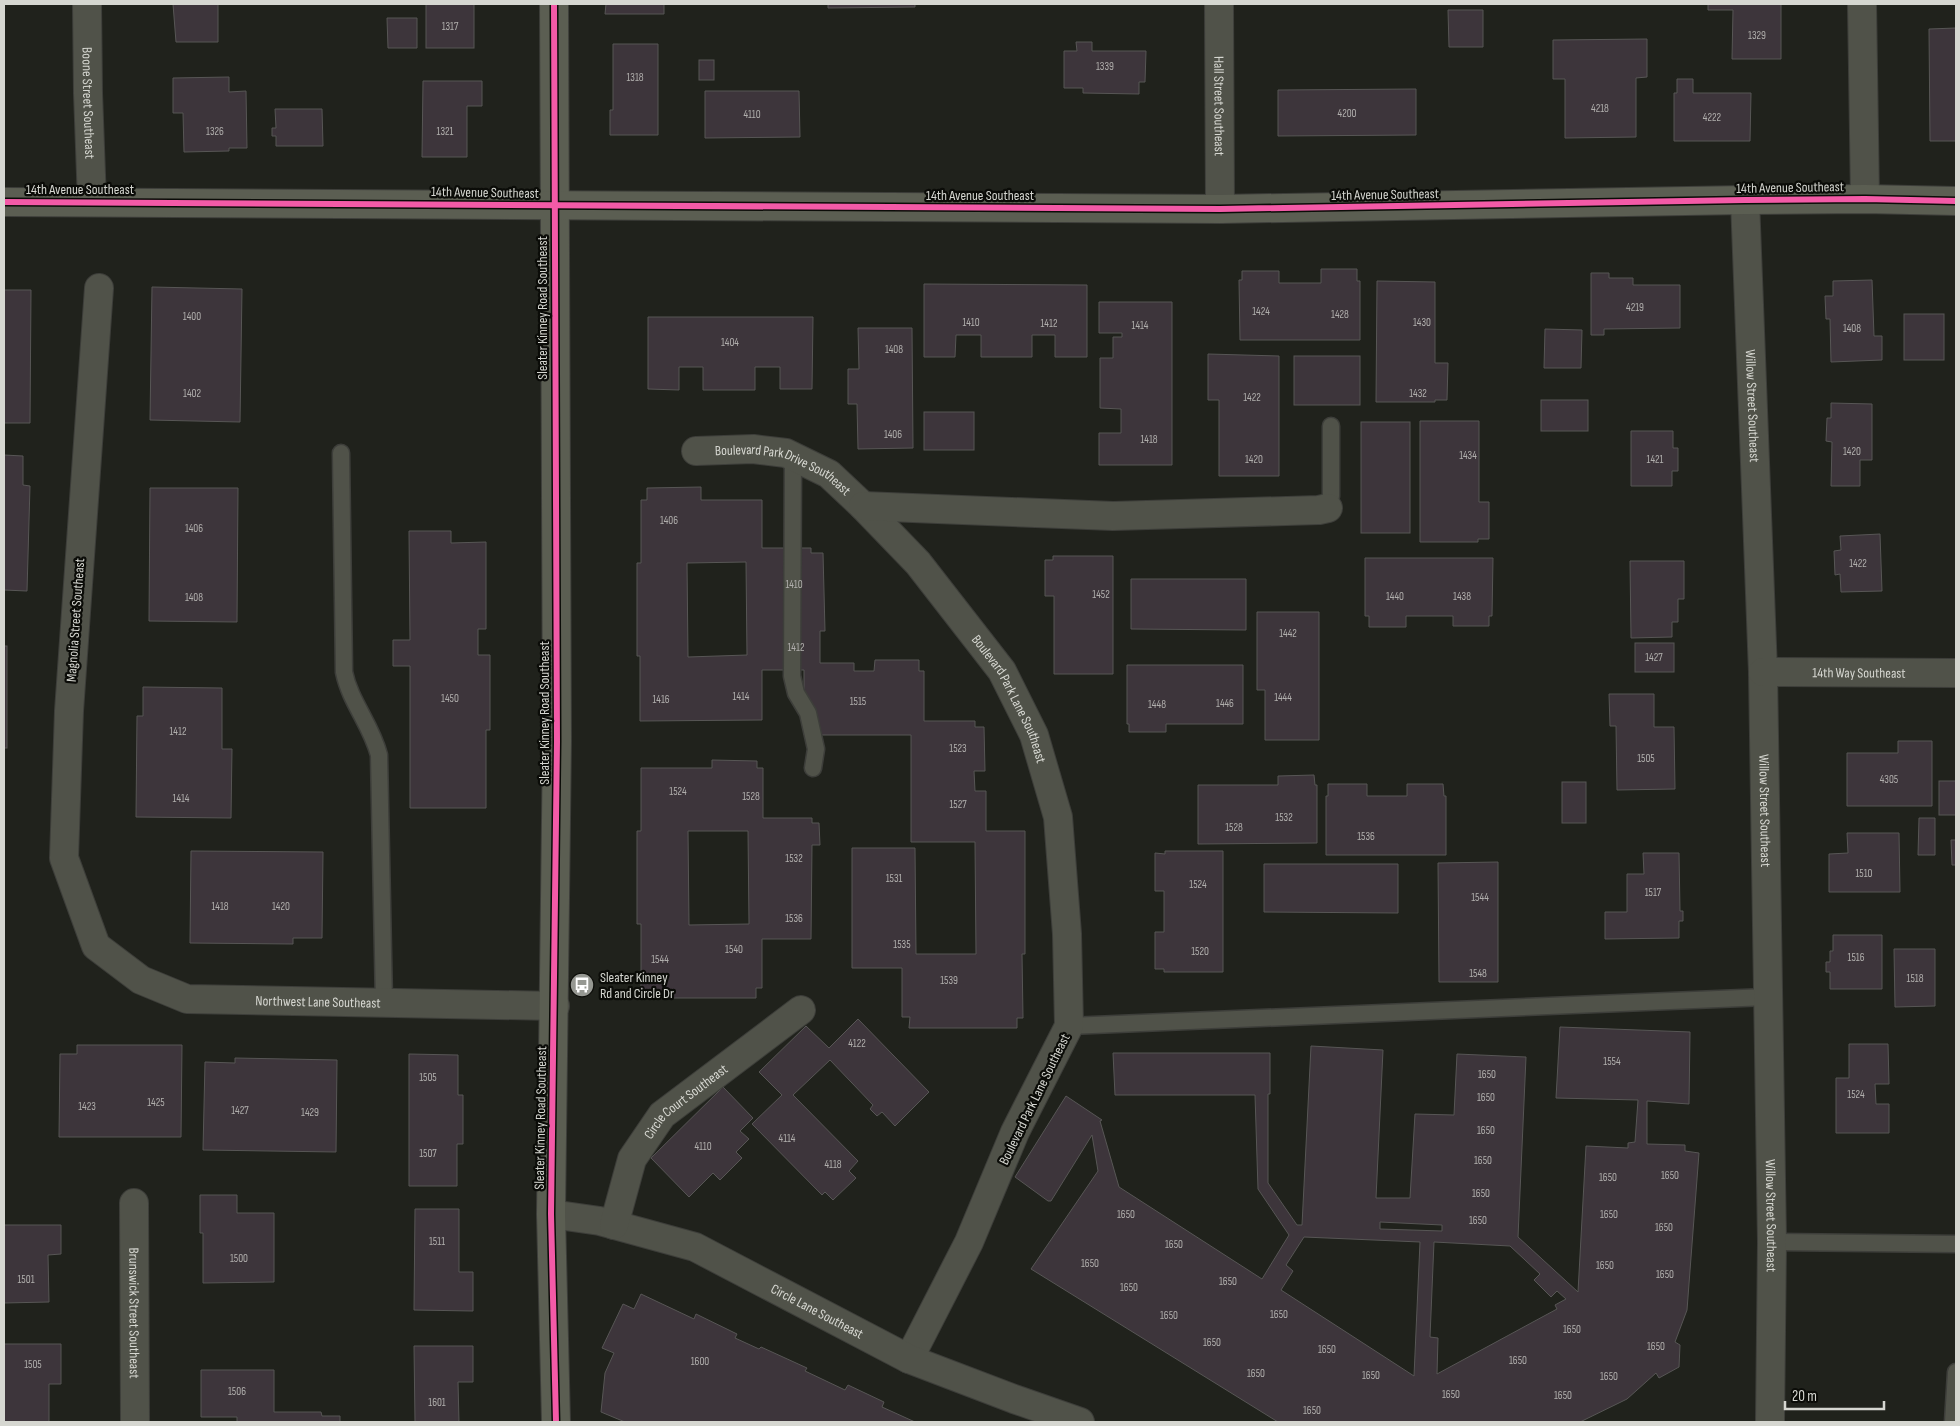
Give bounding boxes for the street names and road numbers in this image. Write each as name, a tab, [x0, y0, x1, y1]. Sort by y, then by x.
street label: Boone Street Southeast	[78, 47, 98, 159]
street label: Hall Street Southeast	[1210, 56, 1228, 156]
street label: 14th Avenue Southeast	[1736, 178, 1844, 197]
street label: 14th Avenue Southeast	[26, 181, 134, 198]
street label: 14th Avenue Southeast	[431, 183, 539, 202]
street label: 14th Avenue Southeast	[1331, 185, 1439, 204]
street label: 14th Avenue Southeast	[926, 187, 1034, 204]
street label: Sleater Kinney Road Southeast	[534, 236, 551, 380]
street label: Willow Street Southeast	[1742, 349, 1763, 463]
street label: Boulevard Park Drive Southeast	[715, 441, 854, 499]
street label: Magnolia Street Southeast	[63, 557, 88, 683]
street label: Boulevard Park Lane Southeast	[968, 631, 1050, 765]
street label: Sleater Kinney Road Southeast	[536, 641, 553, 785]
street label: 14th Way Southeast	[1812, 664, 1906, 682]
street label: Willow Street Southeast	[1755, 754, 1774, 867]
street label: Northwest Lane Southeast	[255, 992, 381, 1012]
street label: Boulevard Park Lane Southeast	[995, 1031, 1074, 1168]
street label: Sleater Kinney Road Southeast	[531, 1046, 550, 1190]
street label: Circle Court Southeast	[640, 1061, 731, 1142]
street label: Willow Street Southeast	[1762, 1159, 1780, 1272]
street label: Brunswick Street Southeast	[125, 1247, 143, 1379]
street label: Circle Lane Southeast	[768, 1280, 866, 1343]

